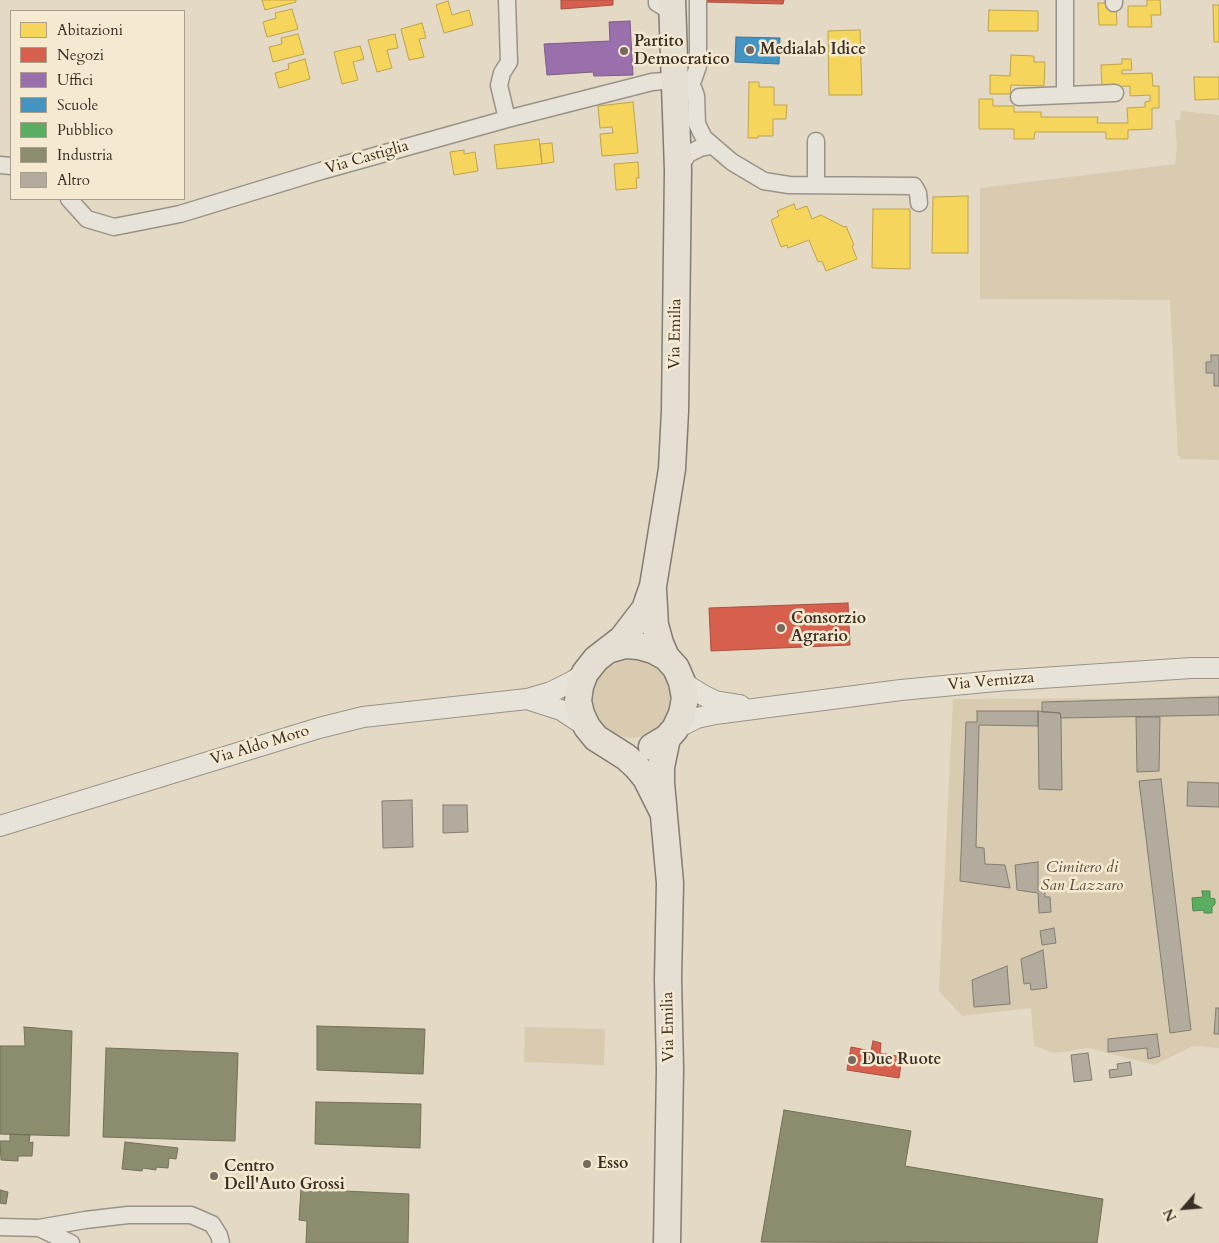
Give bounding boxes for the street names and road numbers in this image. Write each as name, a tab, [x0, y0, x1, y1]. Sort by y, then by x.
street label: Via Castiglia	[323, 137, 411, 179]
street label: Via Emilia	[666, 298, 686, 370]
street label: Via Vernizza	[947, 669, 1035, 695]
street label: Via Aldo Moro	[208, 722, 312, 770]
street label: Via Emilia	[659, 991, 679, 1063]

